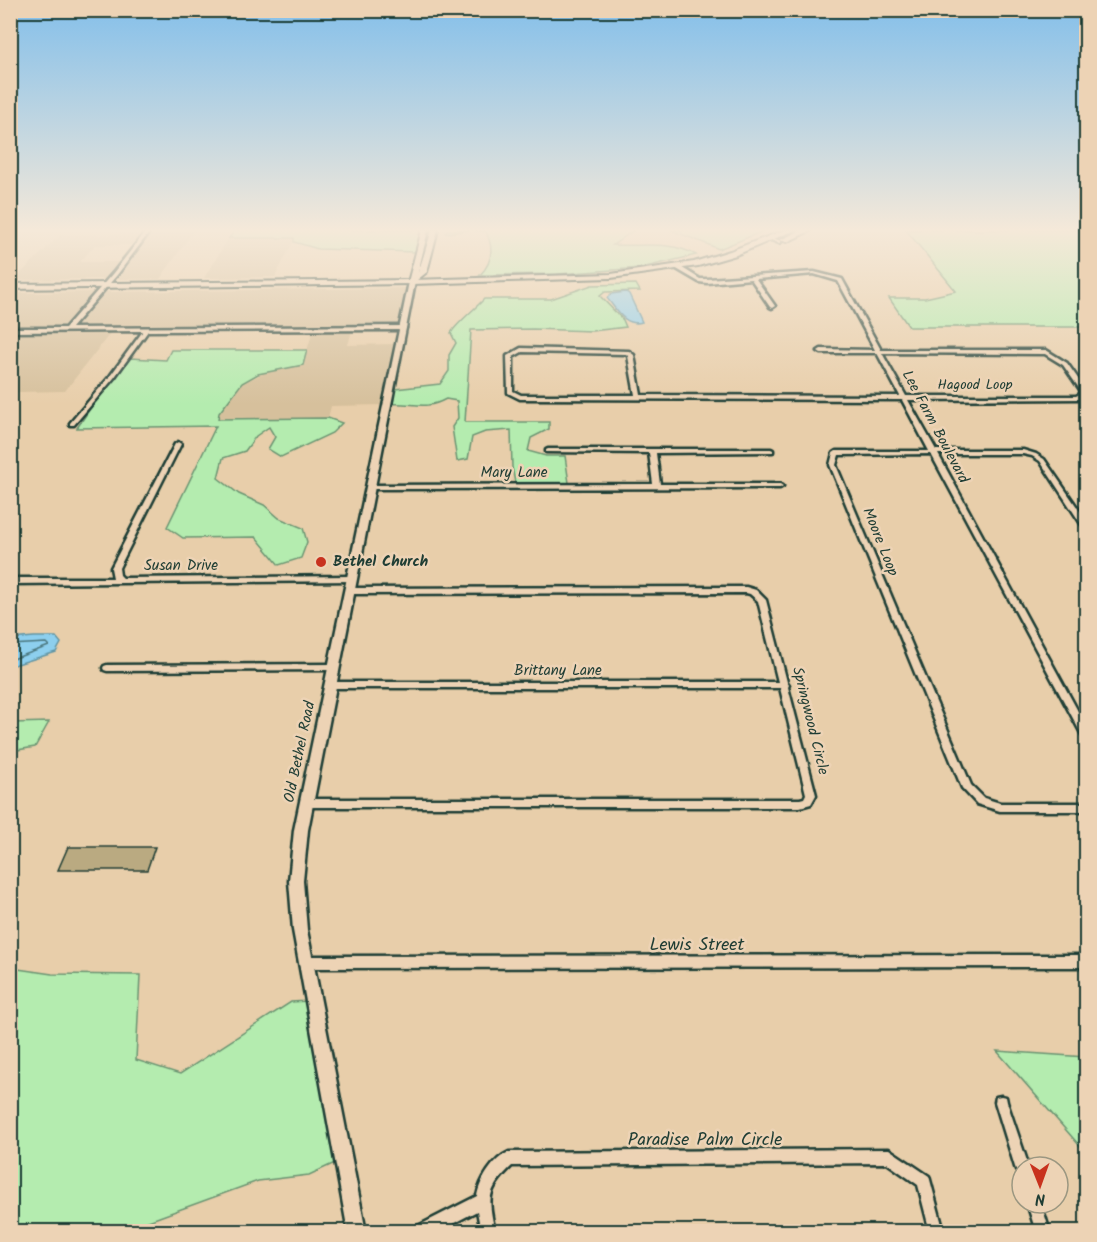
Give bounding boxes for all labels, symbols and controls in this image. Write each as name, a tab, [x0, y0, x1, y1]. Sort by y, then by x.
street label: Lee Farm Boulevard	[895, 366, 975, 488]
street label: Hagood Loop	[938, 374, 1013, 396]
street label: Mary Lane	[481, 461, 548, 485]
street label: Moore Loop	[855, 504, 905, 580]
place label: Bethel Church	[333, 550, 428, 574]
street label: Susan Drive	[144, 554, 218, 578]
marker: Bethel Church	[314, 555, 328, 569]
street label: Brittany Lane	[514, 659, 602, 683]
street label: Springwood Circle	[785, 664, 835, 778]
street label: Old Bethel Road	[278, 699, 323, 805]
street label: Lewis Street	[650, 931, 745, 960]
street label: Paradise Palm Circle	[628, 1126, 782, 1155]
north arrow	[1010, 1155, 1070, 1215]
text: N	[1035, 1186, 1046, 1211]

